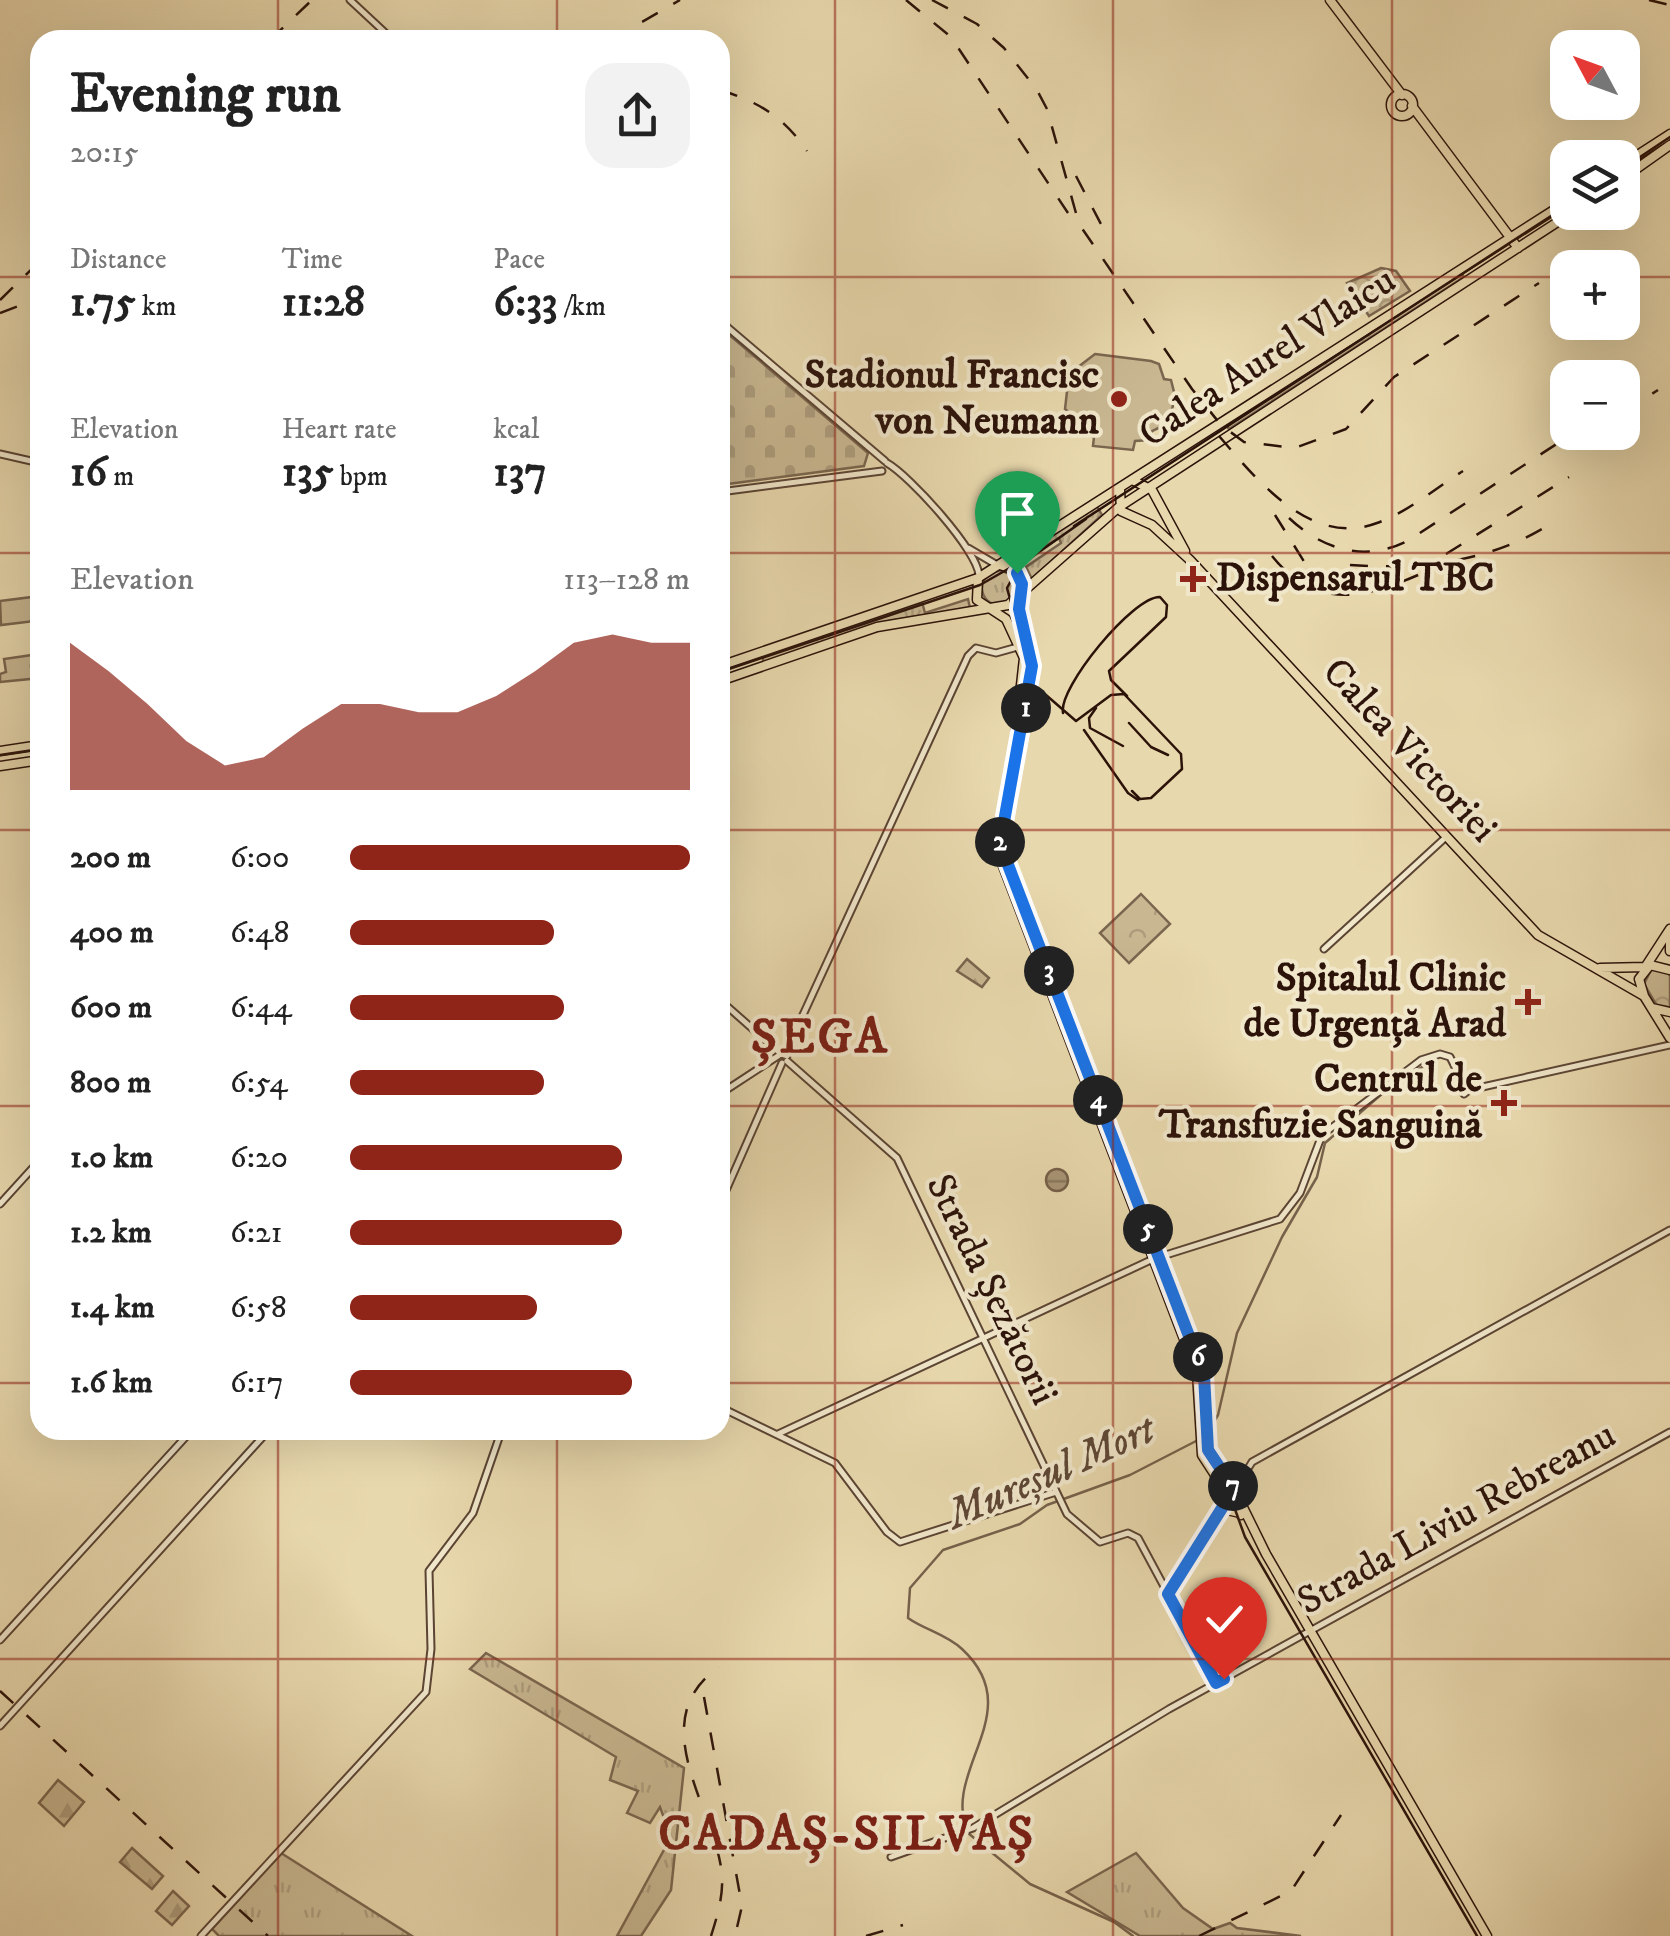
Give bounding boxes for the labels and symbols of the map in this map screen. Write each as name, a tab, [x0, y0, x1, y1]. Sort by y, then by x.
north arrow	[1550, 30, 1640, 120]
street label: Calea Aurel Vlaicu	[1130, 256, 1406, 460]
place label: Stadionul Francisc von Neumann	[805, 351, 1099, 447]
marker: Stadionul Francisc von Neumann	[1108, 388, 1130, 410]
pin	[975, 471, 1060, 574]
place label: Dispensarul TBC	[1216, 554, 1494, 604]
marker: Dispensarul TBC	[1180, 566, 1206, 592]
street label: Calea Victoriei	[1311, 648, 1507, 854]
pin: 1	[1001, 683, 1051, 733]
pin: 2	[975, 817, 1025, 867]
pin: 3	[1024, 946, 1074, 996]
place label: Spitalul Clinic de Urgență Arad	[1244, 954, 1507, 1050]
marker: Spitalul Clinic de Urgență Arad	[1515, 989, 1541, 1015]
district label: ȘEGA	[751, 1006, 889, 1069]
place label: Centrul de Transfuzie Sanguină	[1158, 1055, 1483, 1151]
pin: 4	[1073, 1075, 1123, 1125]
marker: Centrul de Transfuzie Sanguină	[1491, 1090, 1517, 1116]
street label: Strada Șezătorii	[914, 1166, 1068, 1414]
pin: 5	[1123, 1204, 1173, 1254]
pin: 6	[1173, 1332, 1223, 1382]
water label: Mureșul Mort	[936, 1403, 1166, 1543]
street label: Strada Liviu Rebreanu	[1289, 1411, 1625, 1627]
pin: 7	[1208, 1461, 1258, 1511]
pin	[1182, 1577, 1267, 1680]
district label: CADAȘ-SILVAȘ	[658, 1803, 1036, 1866]

